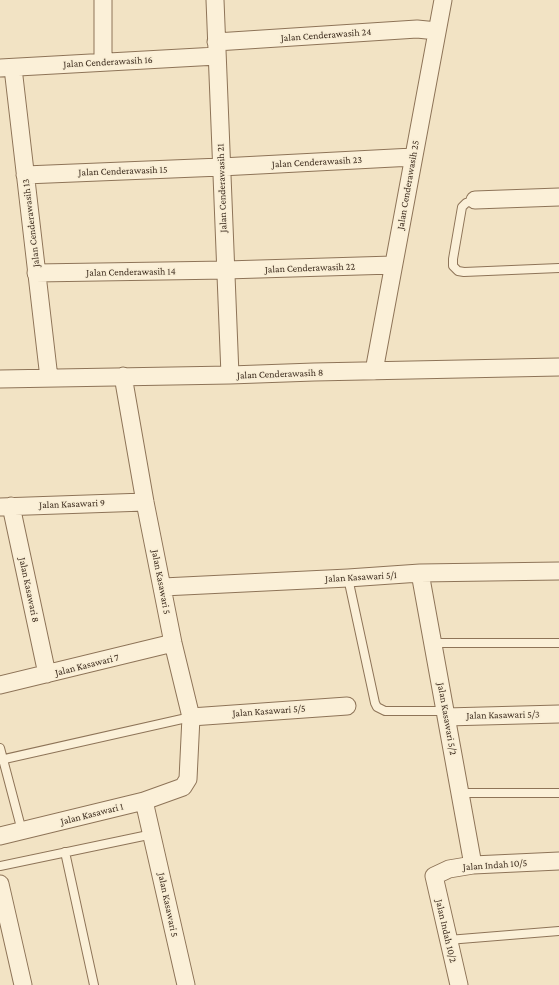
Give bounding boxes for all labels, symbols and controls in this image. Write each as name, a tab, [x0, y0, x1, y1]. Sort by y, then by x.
street label: Jalan Cenderawasih 24	[280, 26, 372, 44]
street label: Jalan Cenderawasih 16	[63, 54, 153, 70]
street label: Jalan Cenderawasih 25	[394, 139, 422, 231]
street label: Jalan Cenderawasih 21	[214, 143, 230, 233]
street label: Jalan Cenderawasih 23	[271, 154, 363, 170]
street label: Jalan Cenderawasih 15	[78, 163, 168, 179]
street label: Jalan Cenderawasih 13	[20, 178, 42, 268]
street label: Jalan Cenderawasih 22	[265, 260, 355, 276]
street label: Jalan Cenderawasih 14	[86, 265, 176, 279]
street label: Jalan Cenderawasih 8	[237, 366, 323, 382]
street label: Jalan Kasawari 9	[39, 497, 105, 511]
street label: Jalan Kasawari 5	[149, 549, 173, 615]
street label: Jalan Kasawari 8	[16, 556, 42, 624]
street label: Jalan Kasawari 5/1	[325, 569, 397, 585]
street label: Jalan Kasawari 7	[54, 651, 120, 679]
street label: Jalan Kasawari 5/2	[435, 682, 459, 756]
street label: Jalan Kasawari 5/5	[232, 702, 306, 720]
street label: Jalan Kasawari 5/3	[466, 708, 540, 722]
street label: Jalan Kasawari 1	[59, 800, 125, 828]
street label: Jalan Indah 10/5	[462, 857, 528, 873]
street label: Jalan Kasawari 5	[155, 872, 181, 938]
street label: Jalan Indah 10/2	[433, 898, 459, 964]

